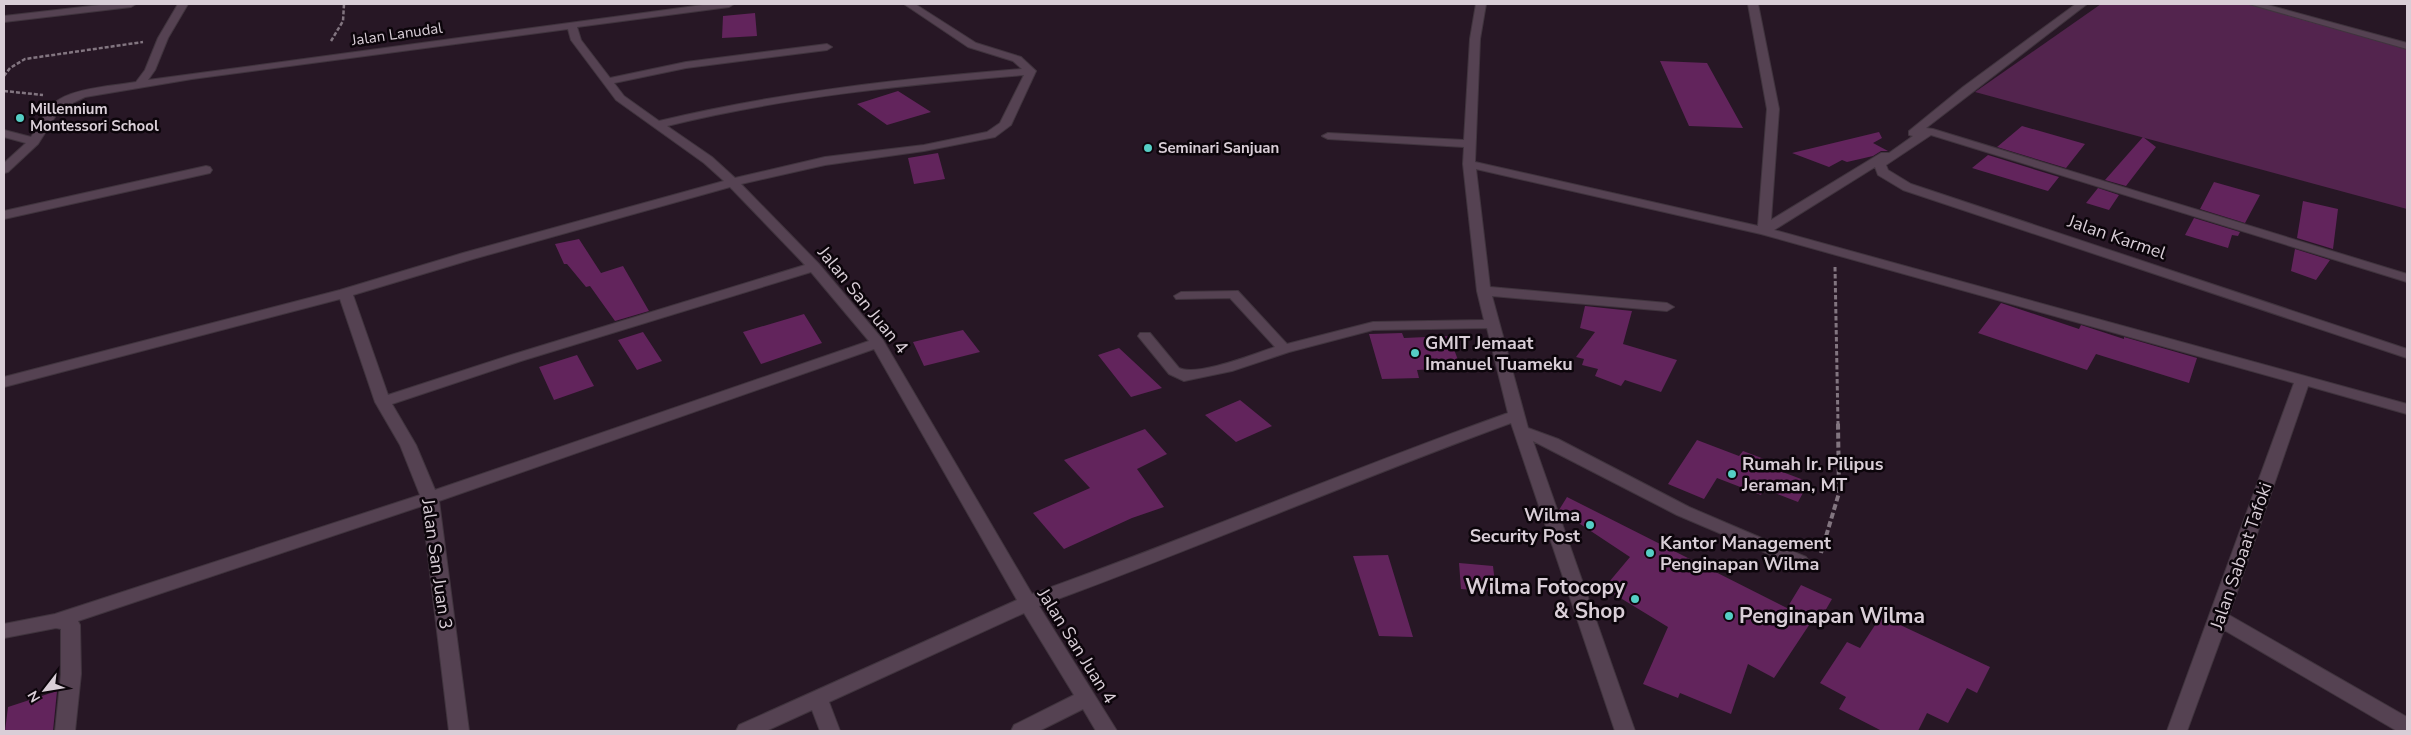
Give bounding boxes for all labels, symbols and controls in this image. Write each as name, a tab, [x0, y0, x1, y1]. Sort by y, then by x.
street label: Jalan Lanudal	[349, 18, 444, 50]
place label: Millennium Montessori School	[30, 99, 159, 136]
marker: Millennium Montessori School	[14, 112, 26, 124]
place label: Seminari Sanjuan	[1158, 138, 1279, 158]
marker: Seminari Sanjuan	[1142, 142, 1154, 154]
street label: Jalan Karmel	[2064, 209, 2170, 265]
street label: Jalan San Juan 4	[812, 241, 914, 359]
place label: GMIT Jemaat Imanuel Tuameku	[1425, 331, 1573, 376]
marker: GMIT Jemaat Imanuel Tuameku	[1409, 347, 1421, 359]
place label: Rumah Ir. Pilipus Jeraman, MT	[1741, 452, 1884, 497]
marker: Rumah Ir. Pilipus Jeraman, MT	[1726, 468, 1738, 480]
street label: Jalan Sabaat Tafoki	[2204, 479, 2277, 634]
street label: Jalan San Juan 3	[416, 496, 458, 631]
place label: Wilma Security Post	[1470, 503, 1580, 548]
marker: Wilma Security Post	[1584, 519, 1596, 531]
place label: Kantor Management Penginapan Wilma	[1660, 531, 1831, 576]
marker: Kantor Management Penginapan Wilma	[1644, 547, 1656, 559]
place label: Wilma Fotocopy & Shop	[1465, 573, 1626, 625]
street label: Jalan San Juan 4	[1031, 583, 1122, 708]
marker: Wilma Fotocopy & Shop	[1629, 593, 1641, 605]
place label: Penginapan Wilma	[1739, 602, 1925, 630]
marker: Penginapan Wilma	[1723, 610, 1735, 622]
north arrow	[20, 665, 70, 715]
text: N	[23, 687, 45, 706]

